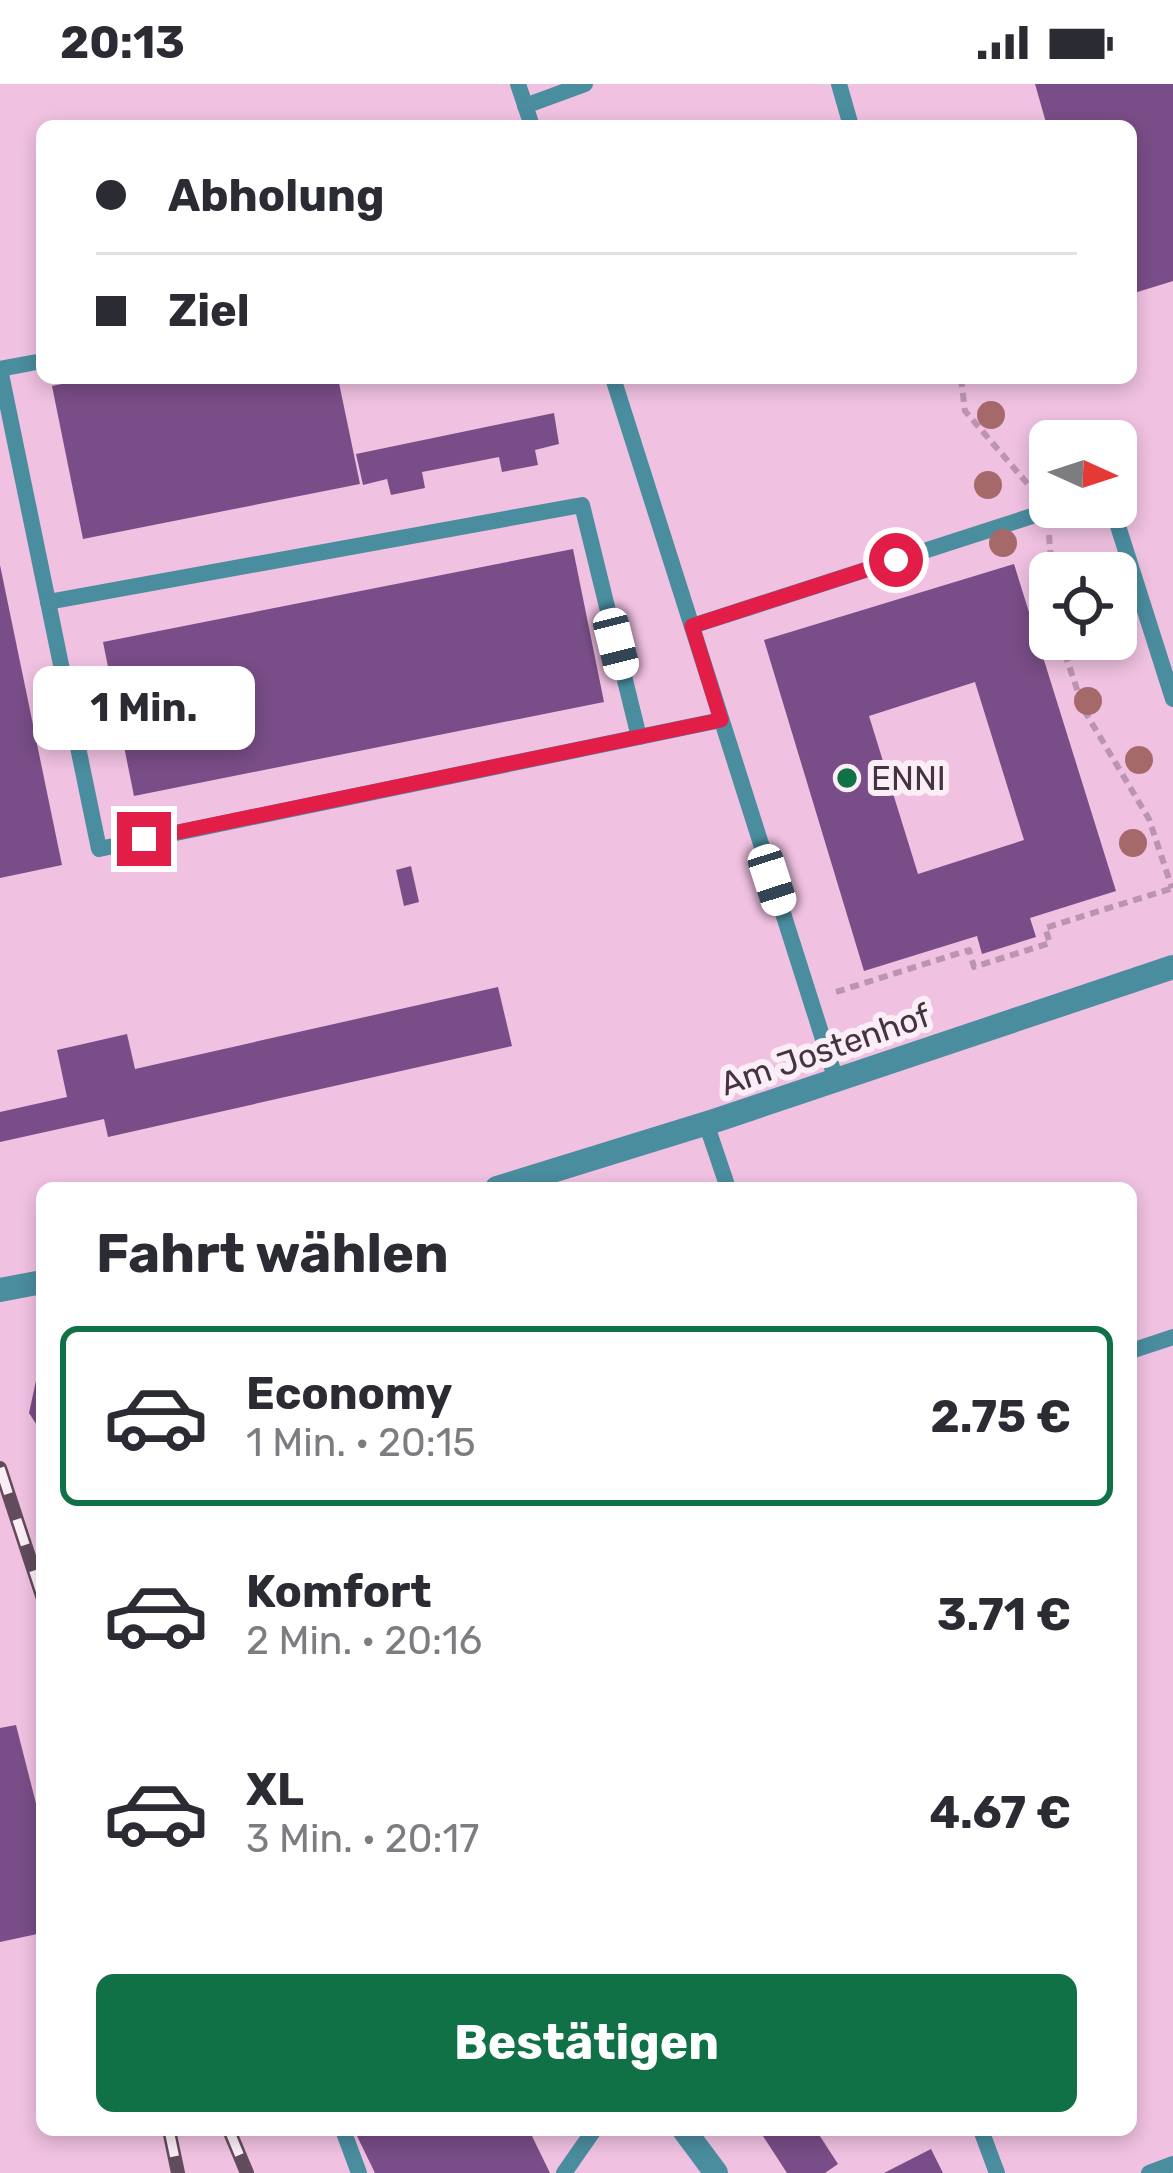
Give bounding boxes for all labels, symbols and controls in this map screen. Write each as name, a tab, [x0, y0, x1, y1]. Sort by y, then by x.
text: 20:13	[60, 16, 185, 69]
text: Abholung	[168, 169, 385, 222]
text: Ziel	[168, 284, 250, 337]
north arrow	[1029, 420, 1137, 528]
map controls	[1029, 420, 1137, 660]
route start	[869, 533, 923, 587]
button: locate	[1029, 552, 1137, 660]
car	[590, 605, 642, 683]
callout: 1 Min.	[33, 665, 255, 749]
text: 1 Min.	[90, 685, 198, 731]
place label: ENNI	[871, 759, 946, 798]
marker: ENNI	[834, 765, 860, 791]
route end	[117, 812, 171, 866]
car	[744, 840, 800, 920]
street label: Am Jostenhof	[715, 995, 935, 1104]
text: Fahrt wählen	[96, 1222, 449, 1286]
icon: car	[102, 1362, 210, 1470]
text: Economy	[246, 1367, 452, 1420]
text: 2.75 €	[931, 1390, 1071, 1443]
text: 1 Min. · 20:15	[246, 1420, 476, 1466]
icon: car	[102, 1560, 210, 1668]
text: Komfort	[246, 1565, 432, 1618]
text: 3.71 €	[937, 1588, 1071, 1641]
text: 2 Min. · 20:16	[246, 1618, 482, 1664]
icon: car	[102, 1758, 210, 1866]
text: XL	[246, 1763, 304, 1816]
text: 4.67 €	[930, 1786, 1071, 1839]
text: 3 Min. · 20:17	[246, 1816, 479, 1862]
button: Bestätigen	[96, 1974, 1077, 2112]

